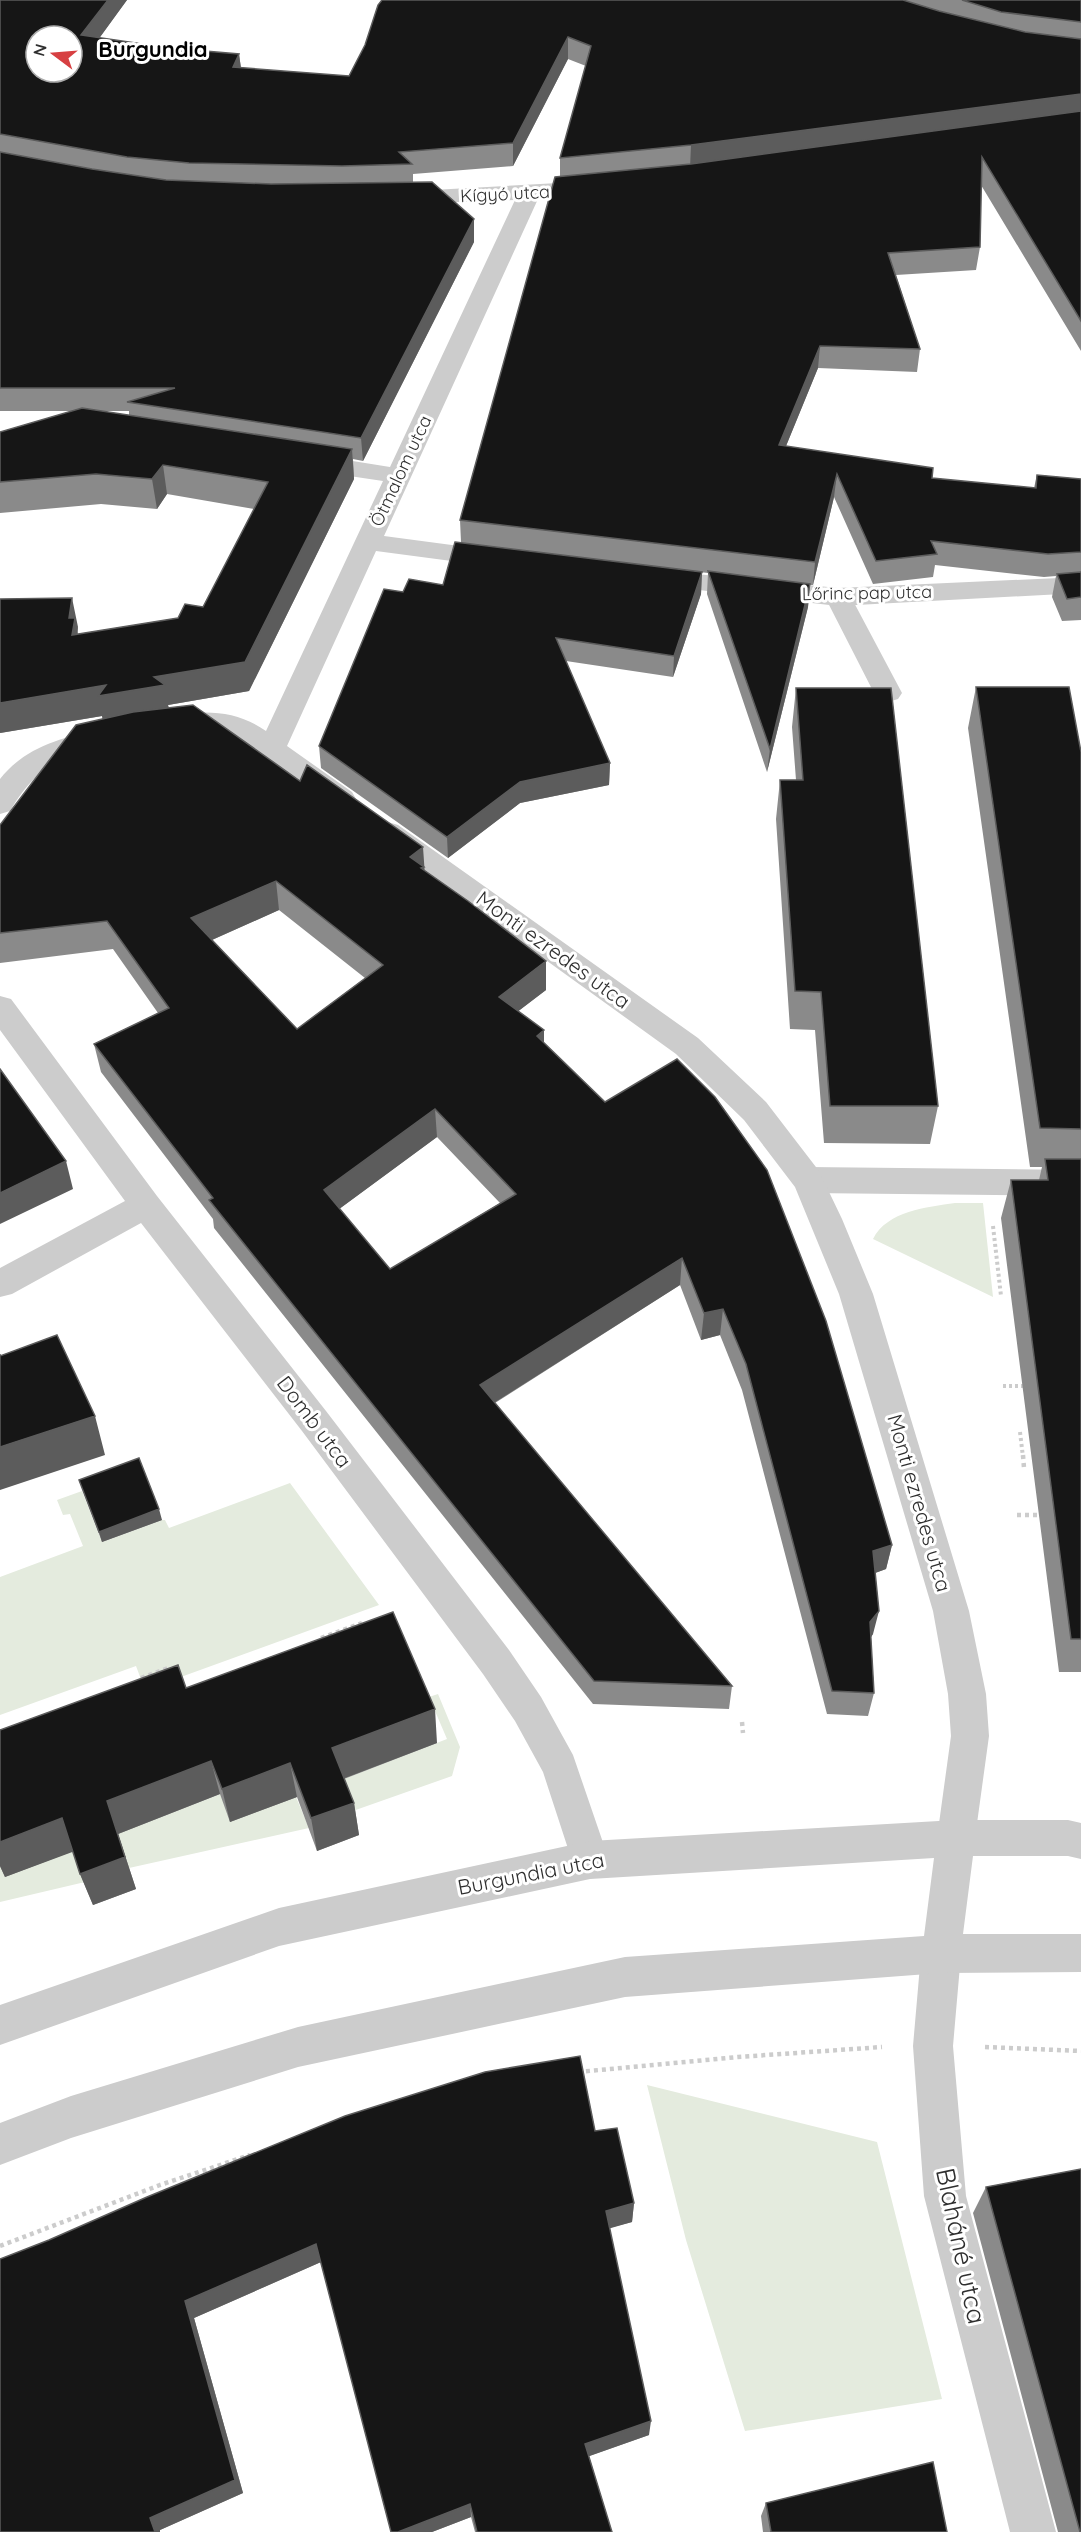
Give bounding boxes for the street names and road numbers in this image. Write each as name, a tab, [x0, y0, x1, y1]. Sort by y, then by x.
street label: Kígyó utca	[460, 180, 550, 207]
street label: Ötmalom utca	[365, 412, 436, 530]
street label: Lőrinc pap utca	[802, 580, 932, 605]
street label: Monti ezredes utca	[472, 885, 636, 1014]
street label: Domb utca	[272, 1370, 358, 1472]
street label: Monti ezredes utca	[882, 1411, 958, 1595]
street label: Burgundia utca	[455, 1846, 606, 1900]
street label: Blaháné utca	[929, 2165, 994, 2327]

